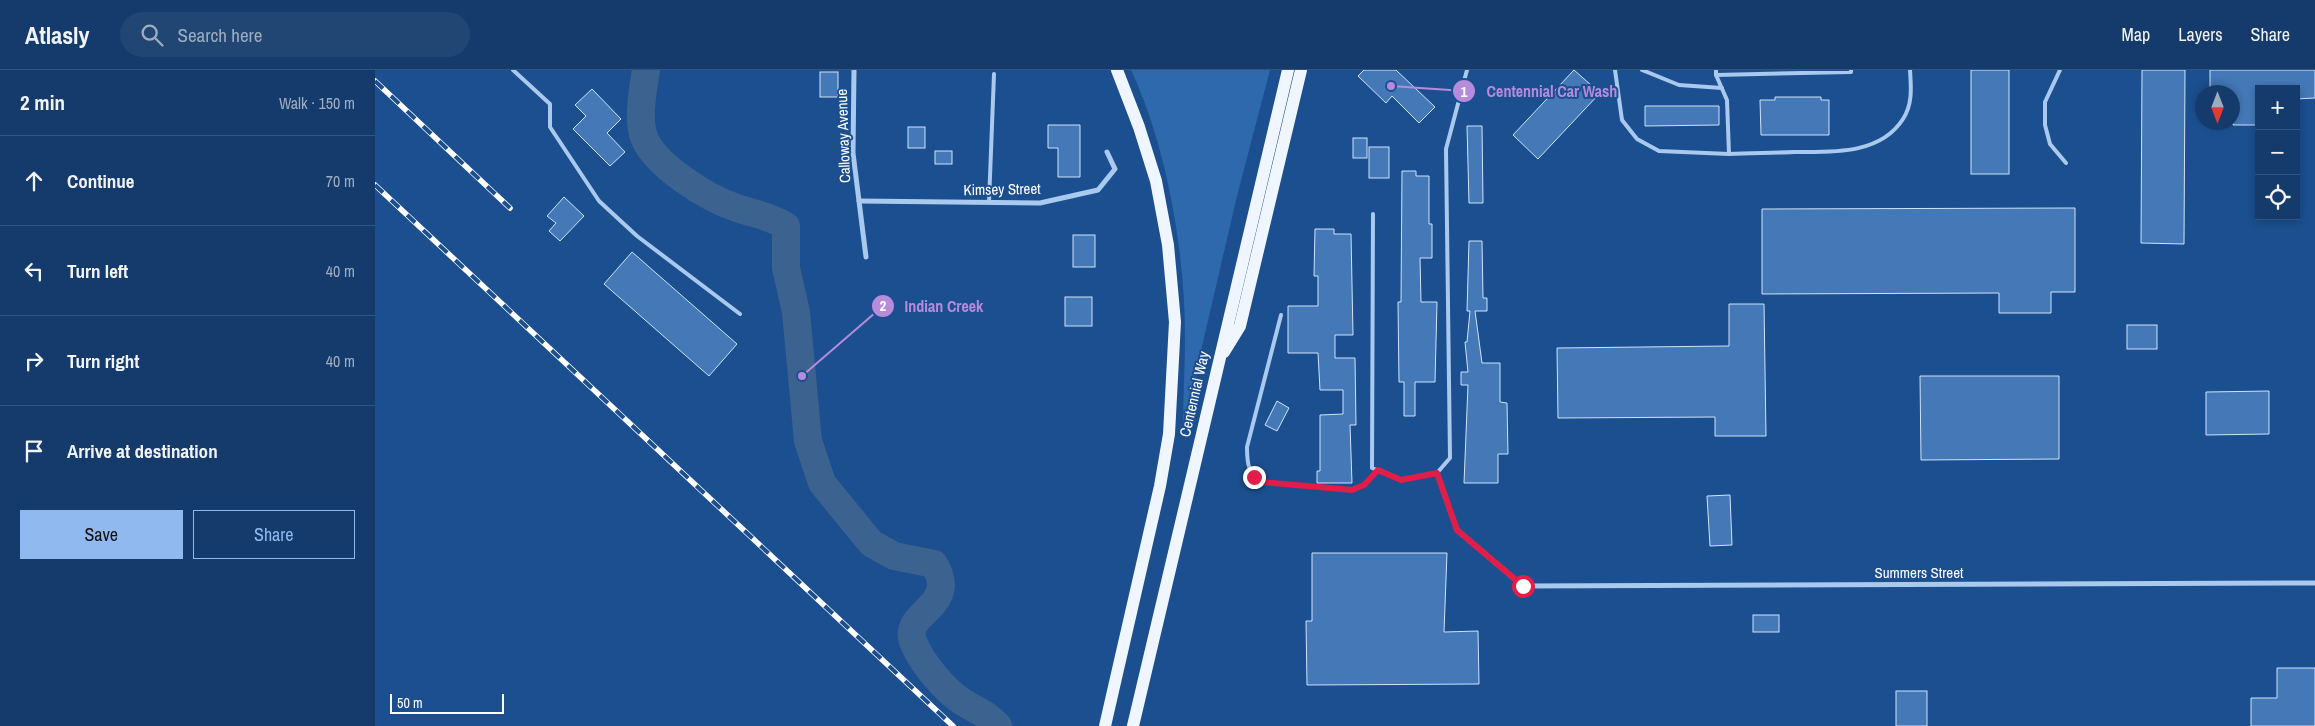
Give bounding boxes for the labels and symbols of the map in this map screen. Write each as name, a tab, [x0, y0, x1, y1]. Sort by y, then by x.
callout: Centennial Car Wash	[1451, 76, 1627, 107]
text: Centennial Car Wash	[1487, 80, 1617, 102]
text: 1	[1461, 81, 1468, 102]
north arrow	[2195, 85, 2240, 130]
street label: Calloway Avenue	[831, 88, 855, 183]
street label: Kimsey Street	[963, 178, 1041, 200]
callout: Indian Creek	[870, 291, 994, 322]
text: 2	[880, 295, 887, 316]
text: Indian Creek	[905, 295, 984, 317]
street label: Centennial Way	[1174, 348, 1214, 439]
route end	[1243, 466, 1266, 489]
street label: Summers Street	[1875, 562, 1964, 583]
route start	[1512, 575, 1535, 598]
scale bar	[390, 691, 504, 714]

